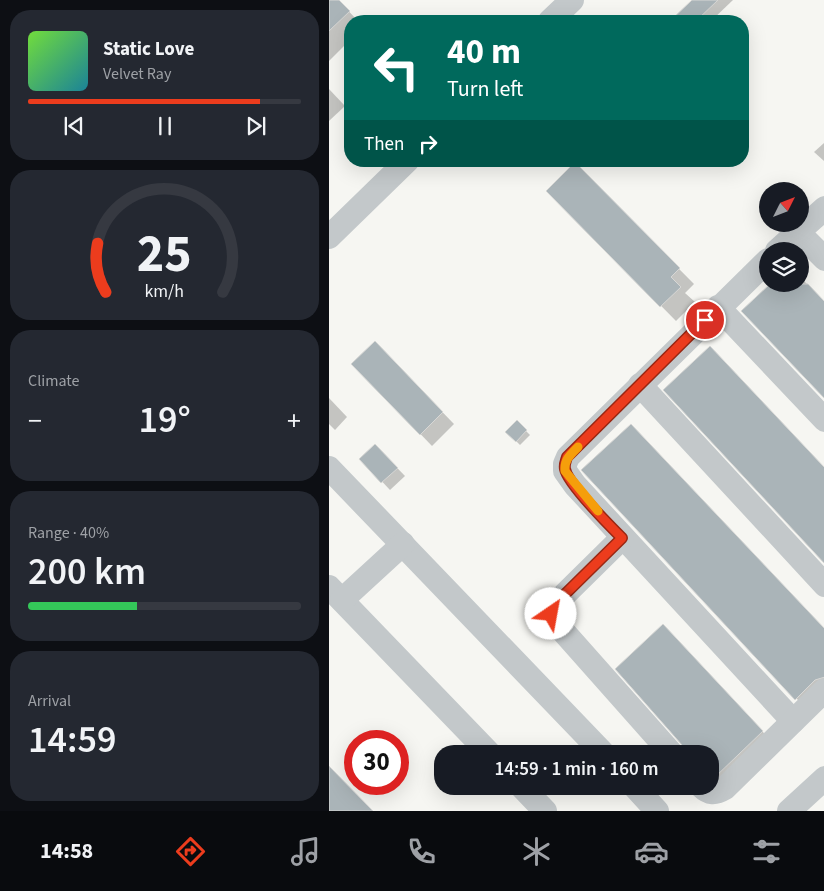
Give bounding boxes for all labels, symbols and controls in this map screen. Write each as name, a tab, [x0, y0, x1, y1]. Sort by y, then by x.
text: 40 m	[447, 27, 521, 77]
icon: left	[364, 35, 429, 100]
text: Static Love	[103, 36, 194, 63]
text: Velvet Ray	[103, 63, 171, 85]
text: Turn left	[447, 73, 523, 105]
icon: previous	[60, 112, 88, 140]
icon: pause	[151, 112, 179, 140]
icon: next	[242, 112, 270, 140]
icon: right	[414, 130, 442, 158]
text: Then	[364, 131, 404, 158]
north arrow	[759, 182, 809, 232]
map controls	[759, 182, 809, 292]
text: 25	[137, 218, 192, 292]
button: layers	[759, 242, 809, 292]
text: km/h	[145, 279, 184, 304]
pin	[684, 299, 726, 341]
icon: arrive	[691, 306, 719, 334]
text: Climate	[28, 370, 79, 392]
text: 19°	[138, 393, 191, 447]
text: −	[28, 401, 42, 441]
text: +	[287, 401, 301, 441]
text: Range · 40%	[28, 522, 109, 544]
text: 200 km	[28, 545, 146, 599]
position arrow	[524, 587, 576, 639]
text: Arrival	[28, 690, 71, 712]
text: 14:59	[28, 713, 116, 767]
speed limit sign: 30	[344, 730, 409, 795]
text: 14:59 · 1 min · 160 m	[494, 756, 659, 783]
icon: directions	[173, 834, 208, 869]
icon: music	[288, 834, 323, 869]
icon: phone	[404, 834, 439, 869]
icon: climate	[519, 834, 554, 869]
icon: car	[634, 834, 669, 869]
icon: filters	[749, 834, 784, 869]
text: 14:58	[40, 835, 93, 867]

